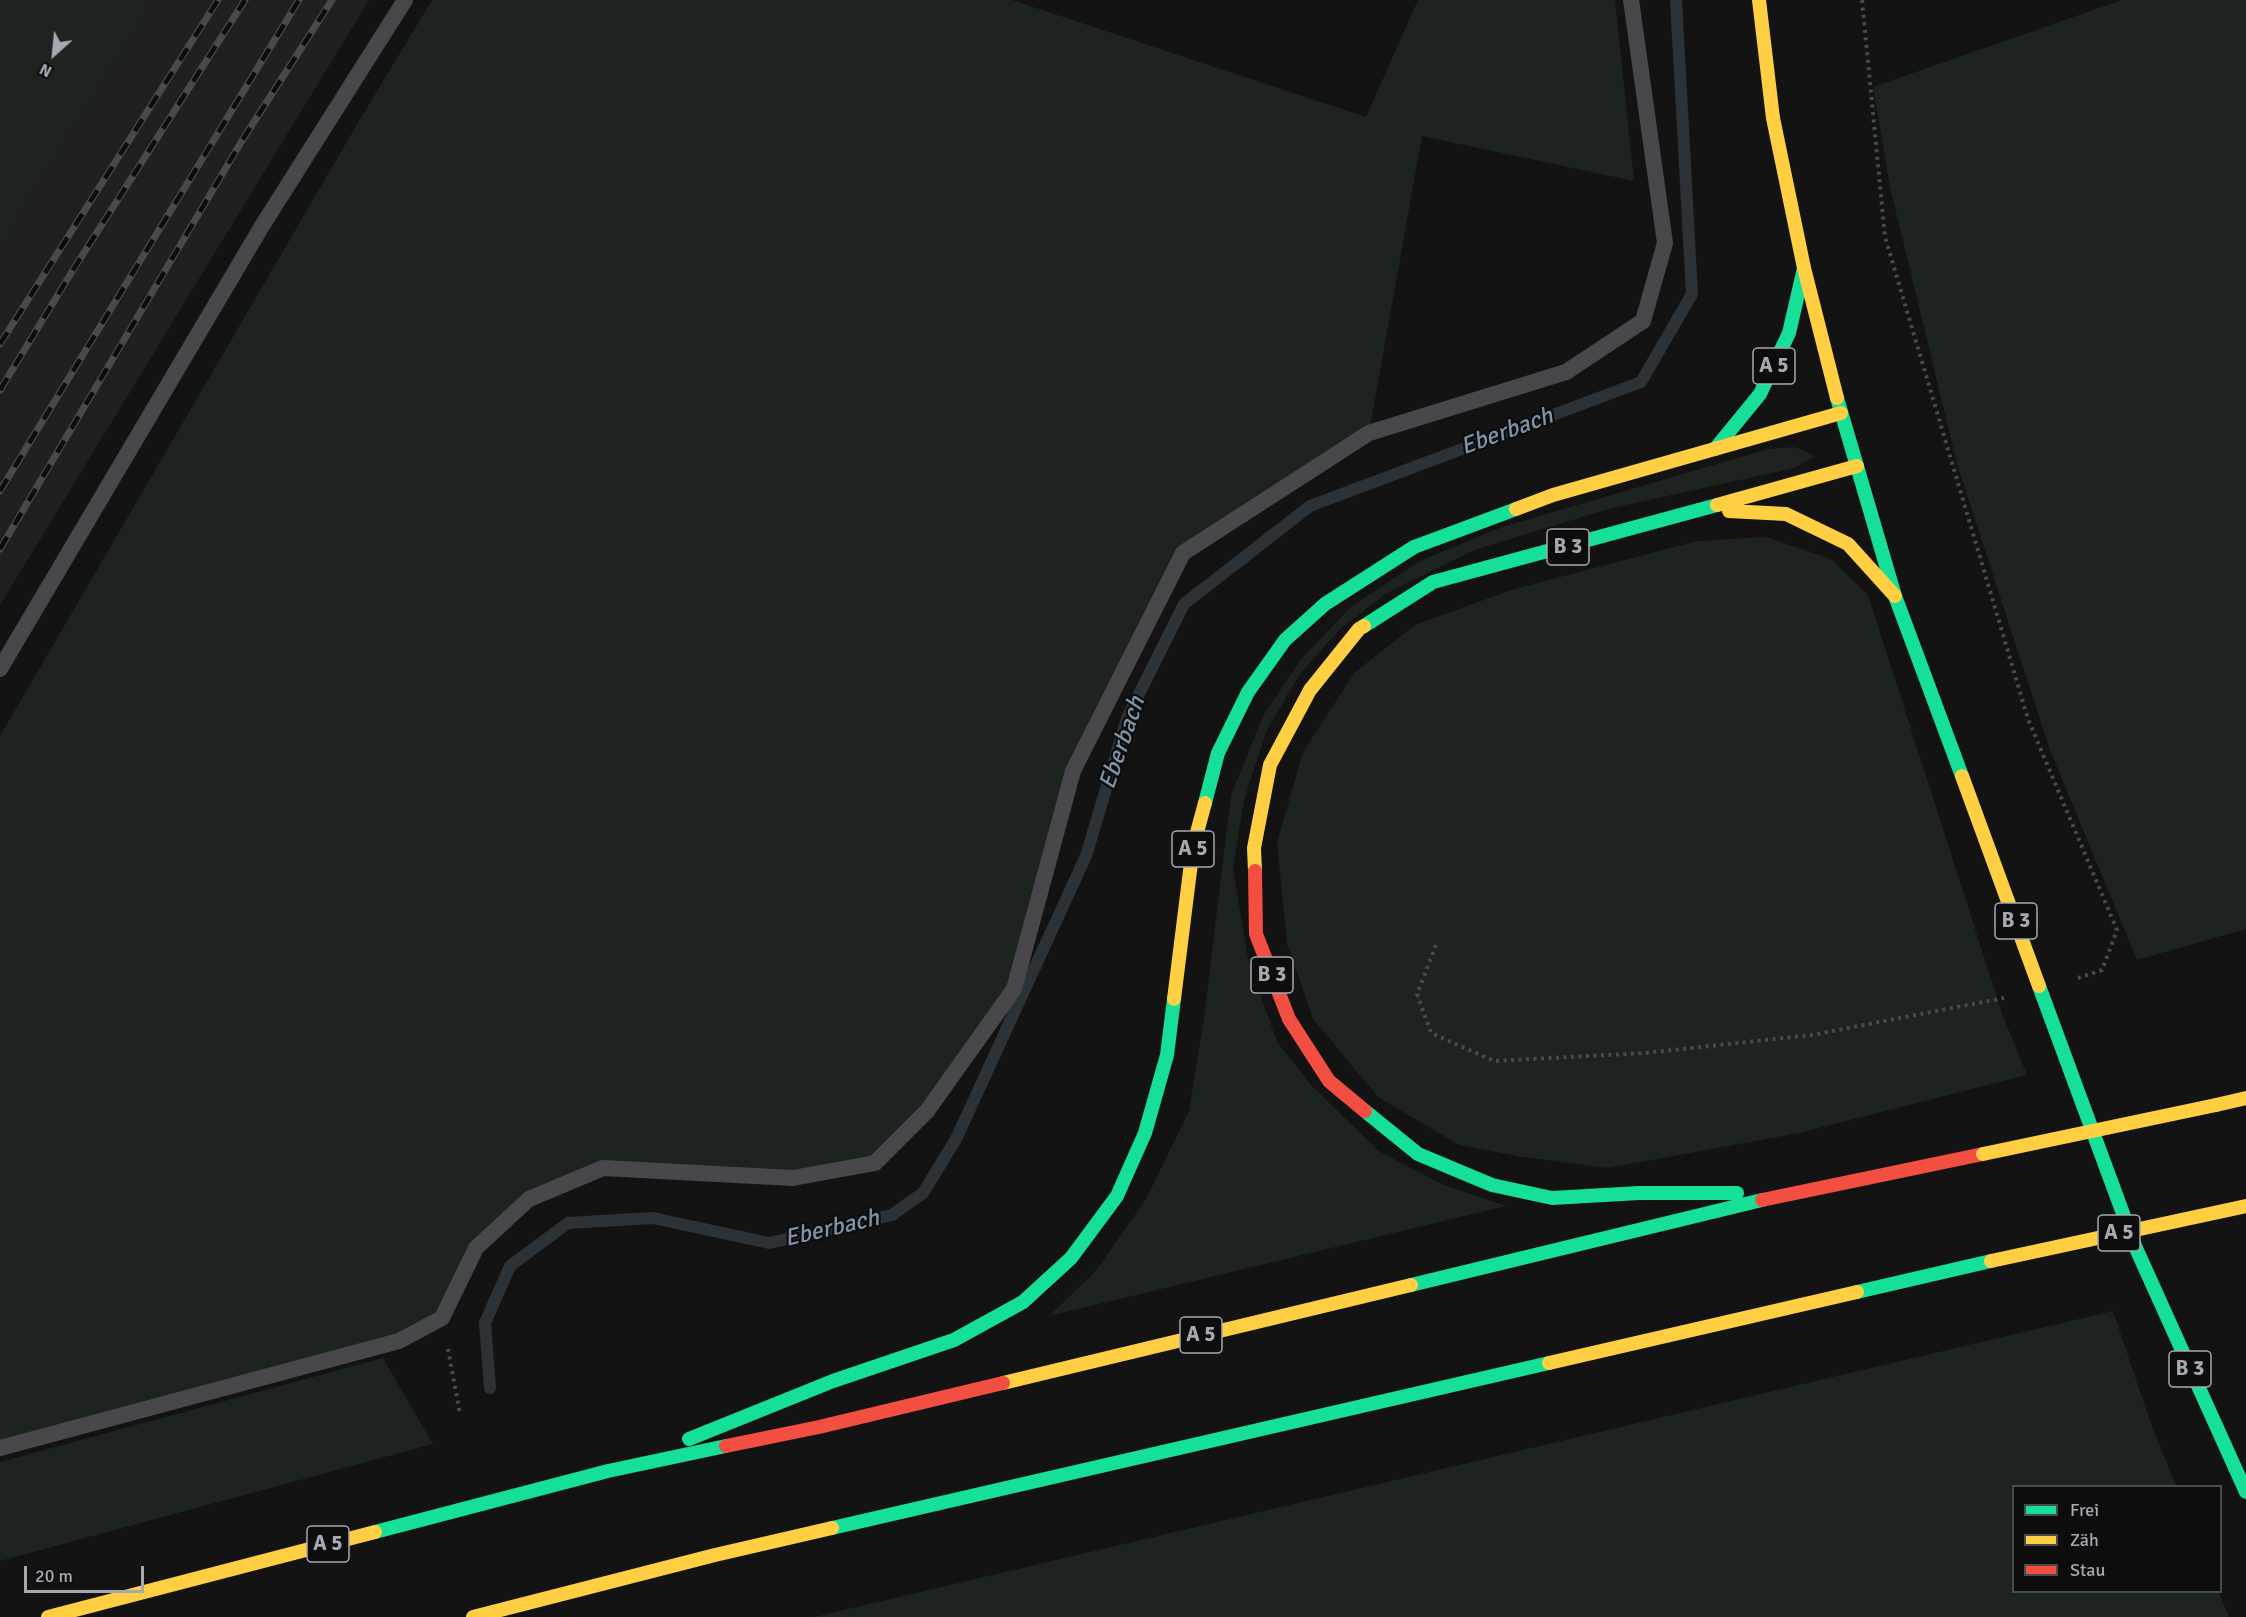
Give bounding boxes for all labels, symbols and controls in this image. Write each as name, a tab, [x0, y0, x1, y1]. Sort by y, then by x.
north arrow	[24, 24, 84, 84]
text: N	[36, 59, 55, 81]
road number: A 5	[1753, 348, 1795, 384]
water label: Eberbach	[1457, 402, 1557, 462]
road number: B 3	[1547, 529, 1589, 565]
water label: Eberbach	[1094, 693, 1152, 793]
road number: A 5	[1172, 831, 1214, 867]
road number: B 3	[1995, 903, 2037, 939]
road number: B 3	[1251, 957, 1293, 993]
water label: Eberbach	[782, 1204, 882, 1254]
road number: A 5	[2098, 1215, 2140, 1251]
road number: A 5	[1180, 1317, 1222, 1353]
road number: B 3	[2169, 1351, 2211, 1387]
legend	[2012, 1485, 2222, 1593]
text: Frei	[2070, 1499, 2099, 1521]
road number: A 5	[307, 1526, 349, 1562]
text: Zäh	[2070, 1529, 2099, 1551]
scale bar	[27, 1554, 147, 1592]
text: Stau	[2070, 1559, 2105, 1581]
text: 20 m	[35, 1565, 73, 1587]

